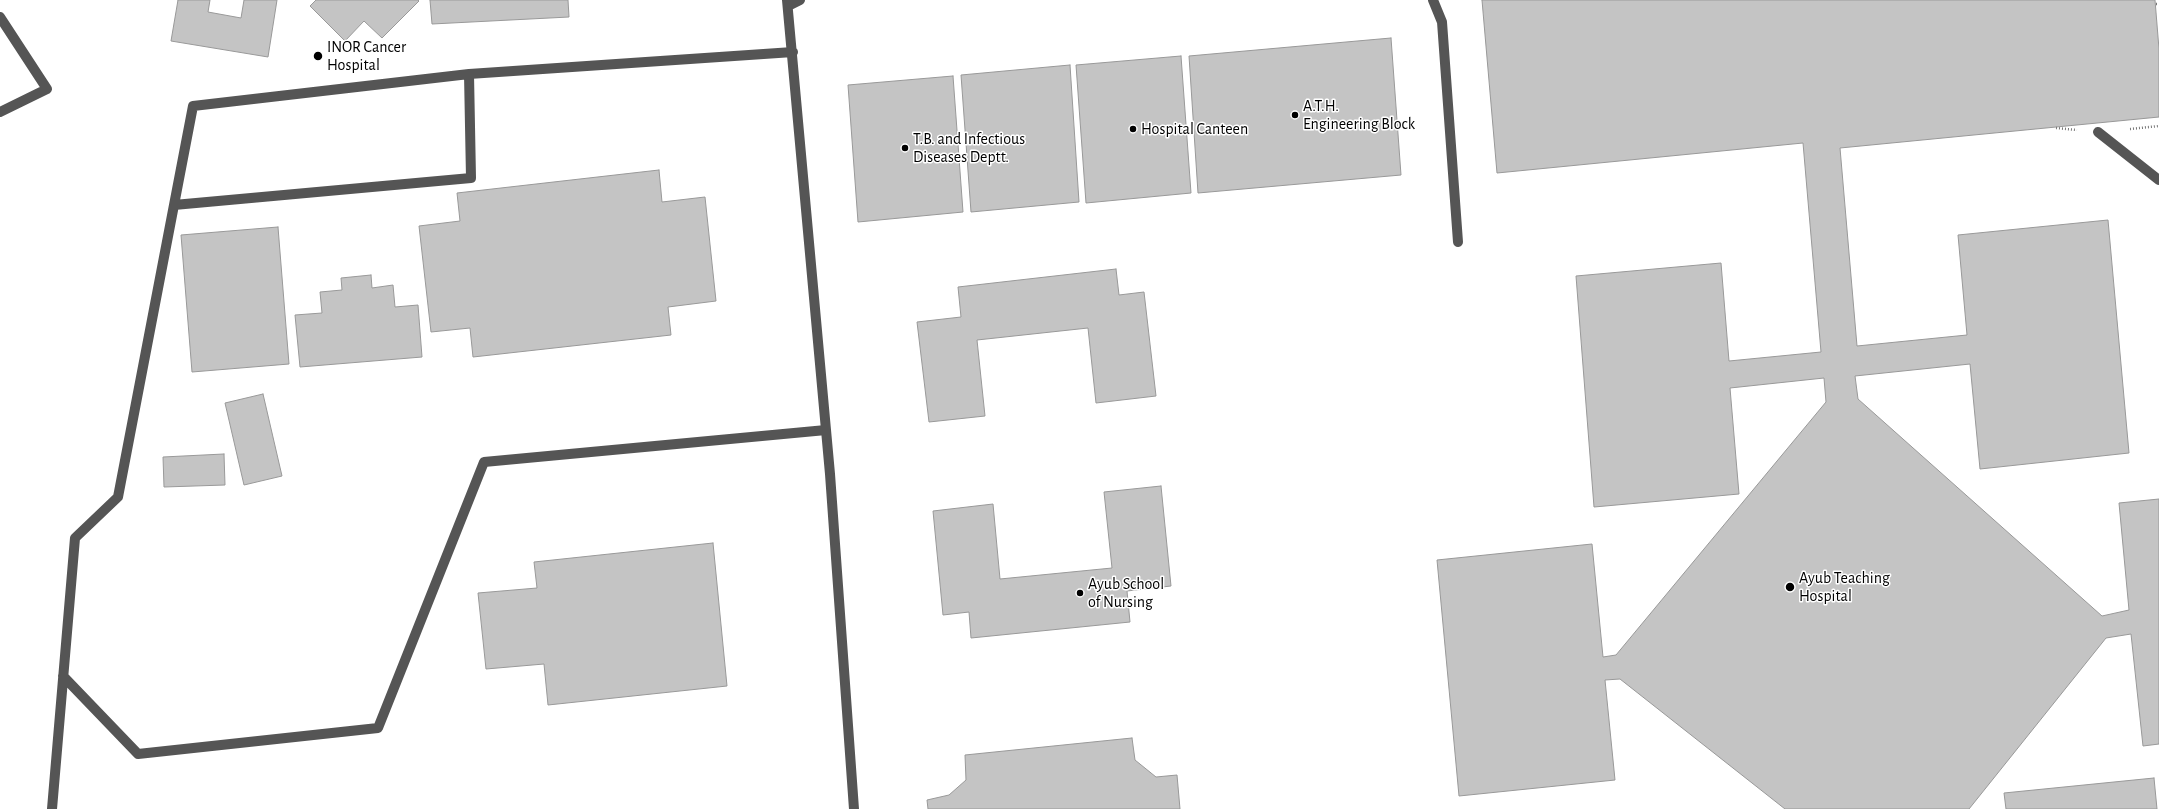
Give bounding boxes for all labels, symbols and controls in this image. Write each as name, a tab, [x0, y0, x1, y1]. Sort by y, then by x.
place label: INOR Cancer Hospital	[327, 37, 406, 75]
marker: INOR Cancer Hospital	[312, 50, 324, 62]
place label: A.T.H. Engineering Block	[1303, 96, 1415, 134]
marker: A.T.H. Engineering Block	[1290, 110, 1300, 120]
place label: Hospital Canteen	[1141, 119, 1248, 139]
marker: Hospital Canteen	[1128, 124, 1138, 134]
place label: T.B. and Infectious Diseases Deptt.	[913, 129, 1025, 167]
marker: T.B. and Infectious Diseases Deptt.	[900, 143, 910, 153]
place label: Ayub Teaching Hospital	[1799, 568, 1890, 606]
place label: Ayub School of Nursing	[1088, 574, 1164, 612]
marker: Ayub Teaching Hospital	[1784, 581, 1796, 593]
marker: Ayub School of Nursing	[1075, 588, 1085, 598]

